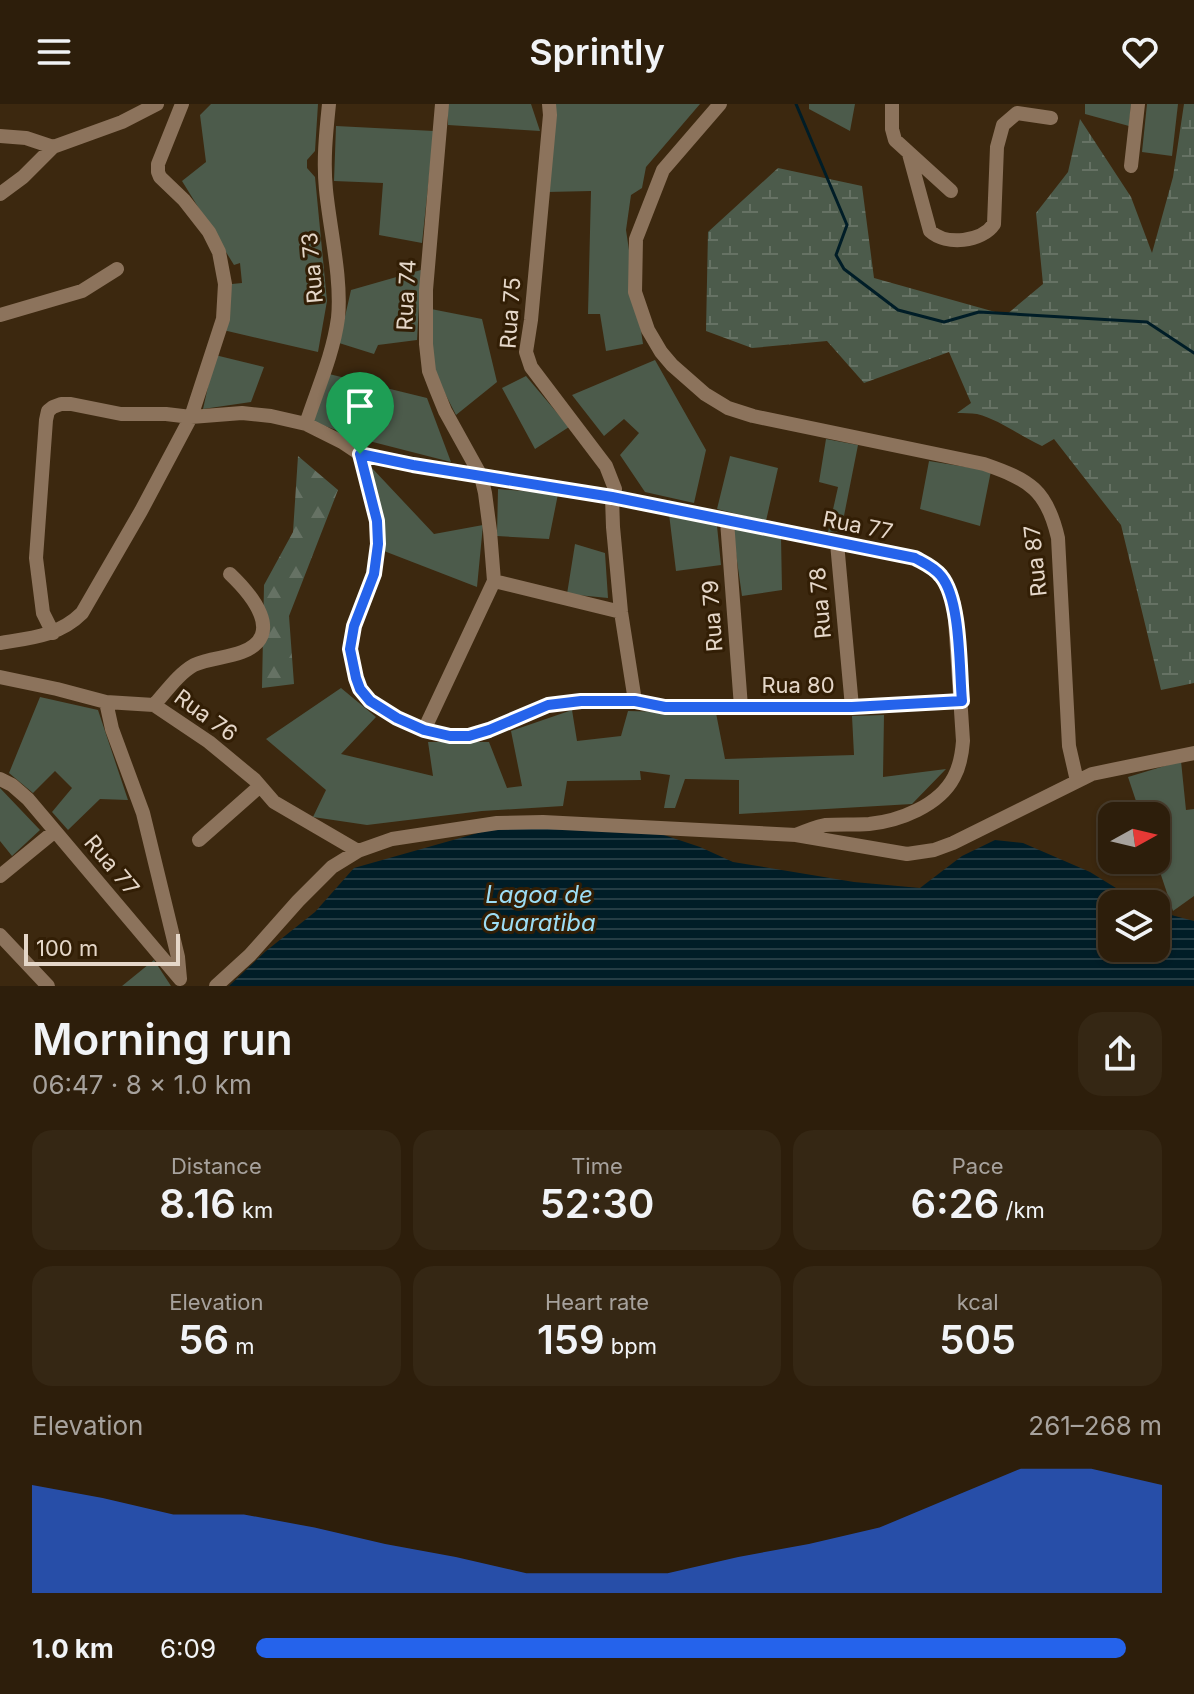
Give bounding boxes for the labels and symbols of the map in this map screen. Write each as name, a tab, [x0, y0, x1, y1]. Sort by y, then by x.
street label: Rua 73	[296, 231, 328, 305]
street label: Rua 74	[391, 259, 421, 331]
street label: Rua 75	[495, 277, 525, 349]
pin	[326, 372, 394, 454]
street label: Rua 77	[821, 505, 895, 545]
street label: Rua 87	[1018, 524, 1052, 598]
street label: Rua 78	[804, 566, 836, 640]
street label: Rua 79	[697, 579, 727, 653]
street label: Rua 80	[761, 672, 835, 698]
street label: Rua 76	[169, 683, 243, 747]
north arrow	[1098, 802, 1170, 874]
street label: Rua 77	[79, 829, 145, 901]
water label: Lagoa de Guaratiba	[482, 880, 596, 937]
scale bar	[24, 930, 180, 966]

